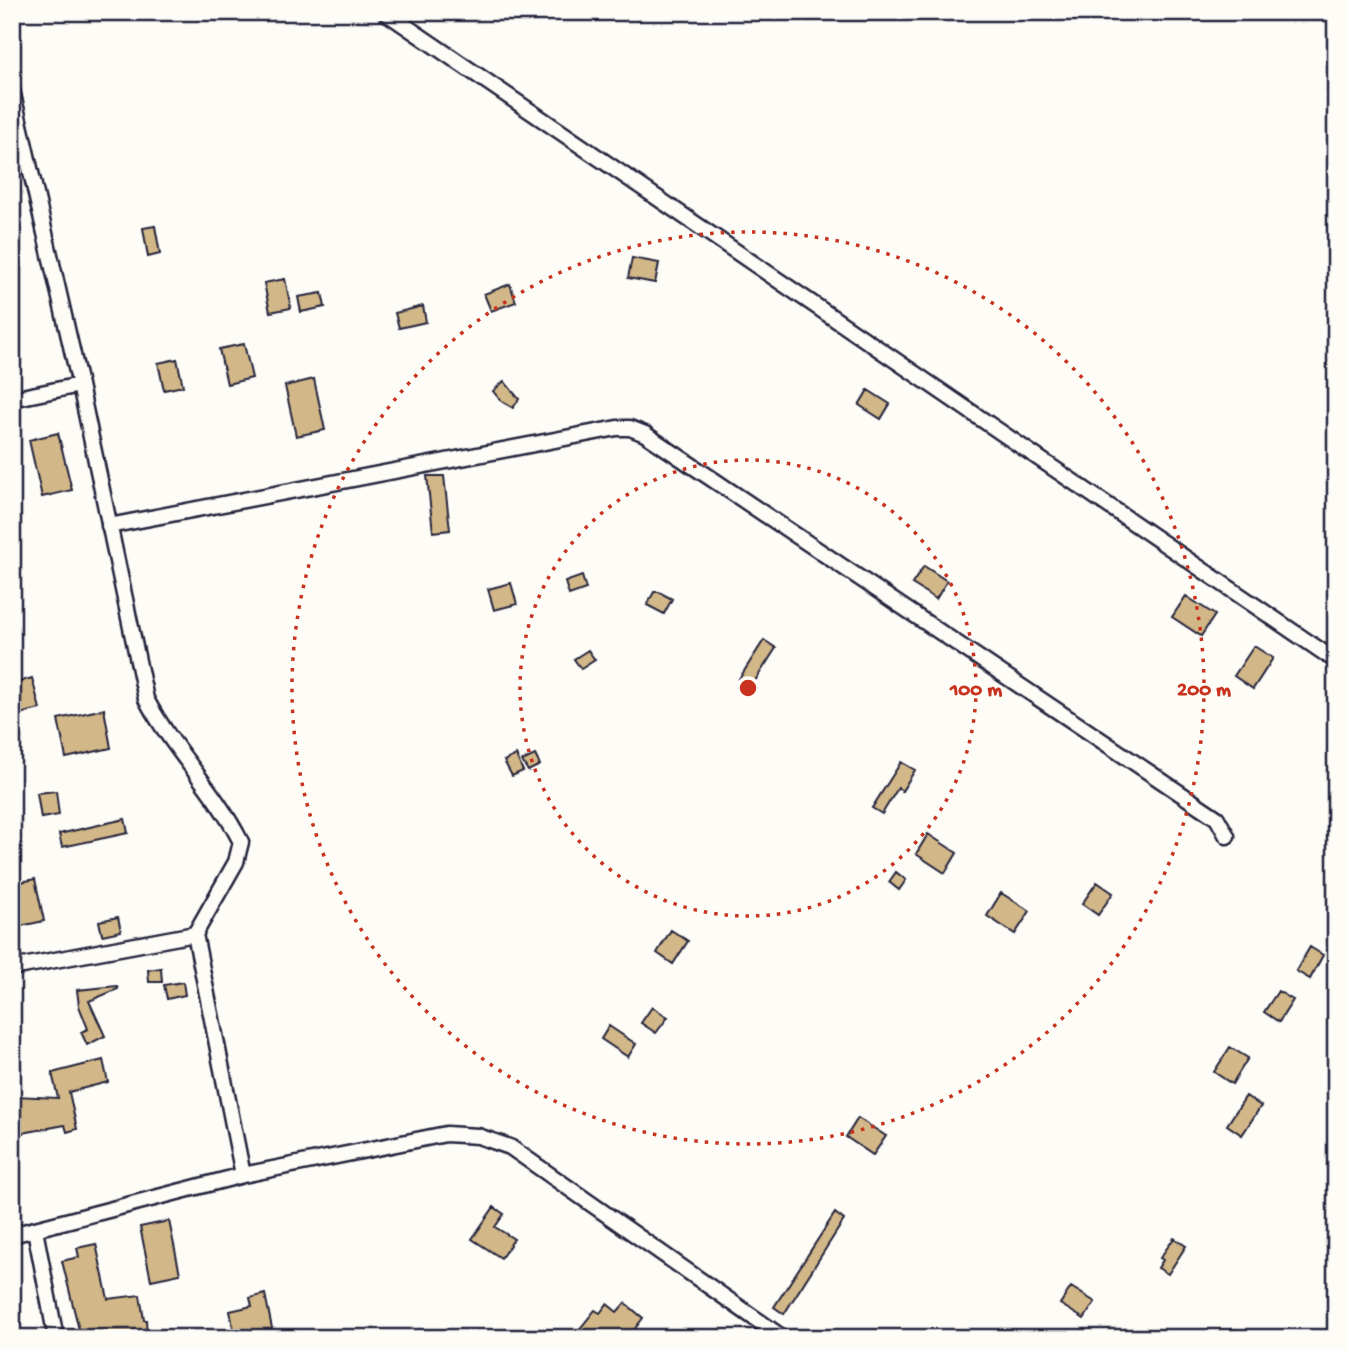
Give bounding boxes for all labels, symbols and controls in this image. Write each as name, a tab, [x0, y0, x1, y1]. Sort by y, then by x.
centre of rings	[736, 676, 760, 700]
text: 100 m	[949, 679, 1002, 704]
text: 200 m	[1177, 679, 1231, 704]

